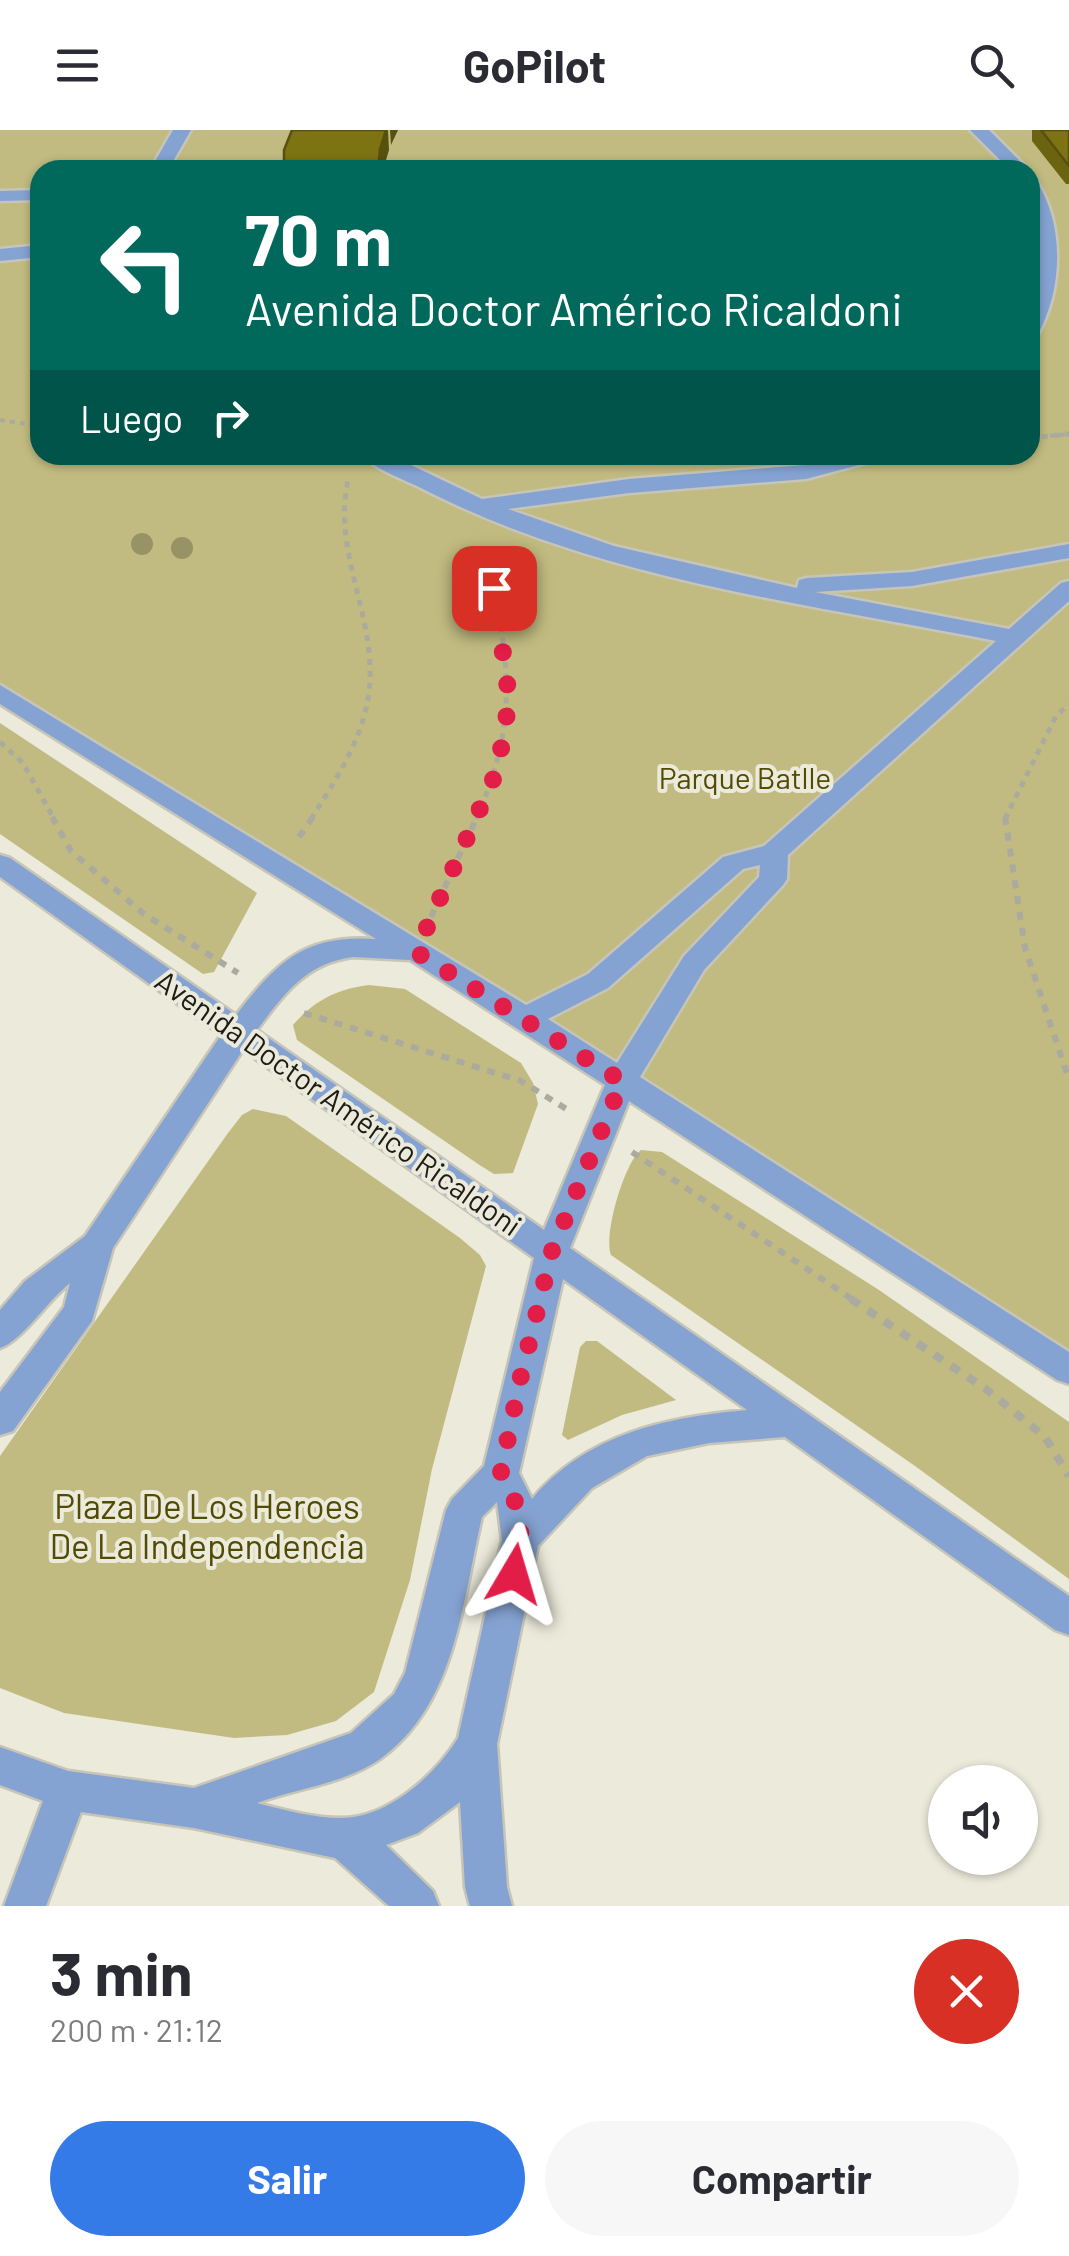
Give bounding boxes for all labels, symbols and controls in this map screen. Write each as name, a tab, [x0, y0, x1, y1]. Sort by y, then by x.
icon: menu	[50, 38, 105, 93]
text: GoPilot	[463, 38, 606, 92]
icon: search	[964, 38, 1019, 93]
text: 70 m	[245, 196, 392, 280]
icon: left	[80, 200, 210, 330]
text: Avenida Doctor Américo Ricaldoni	[245, 281, 903, 335]
icon: right	[203, 390, 258, 445]
text: Luego	[80, 395, 183, 441]
pin	[452, 546, 537, 631]
icon: arrive	[467, 561, 522, 616]
park label: Parque Batlle	[659, 759, 831, 795]
street label: Avenida Doctor Américo Ricaldoni	[149, 962, 529, 1242]
park label: Plaza De Los Heroes De La Independencia	[49, 1484, 365, 1566]
position arrow	[462, 1522, 566, 1626]
map controls	[928, 1765, 1038, 1875]
button: sound	[928, 1765, 1038, 1875]
text: 3 min	[50, 1936, 193, 2008]
button: close	[914, 1939, 1019, 2044]
text: 200 m · 21:12	[50, 2010, 223, 2048]
button: Salir	[50, 2121, 525, 2236]
button: Compartir	[545, 2121, 1019, 2236]

